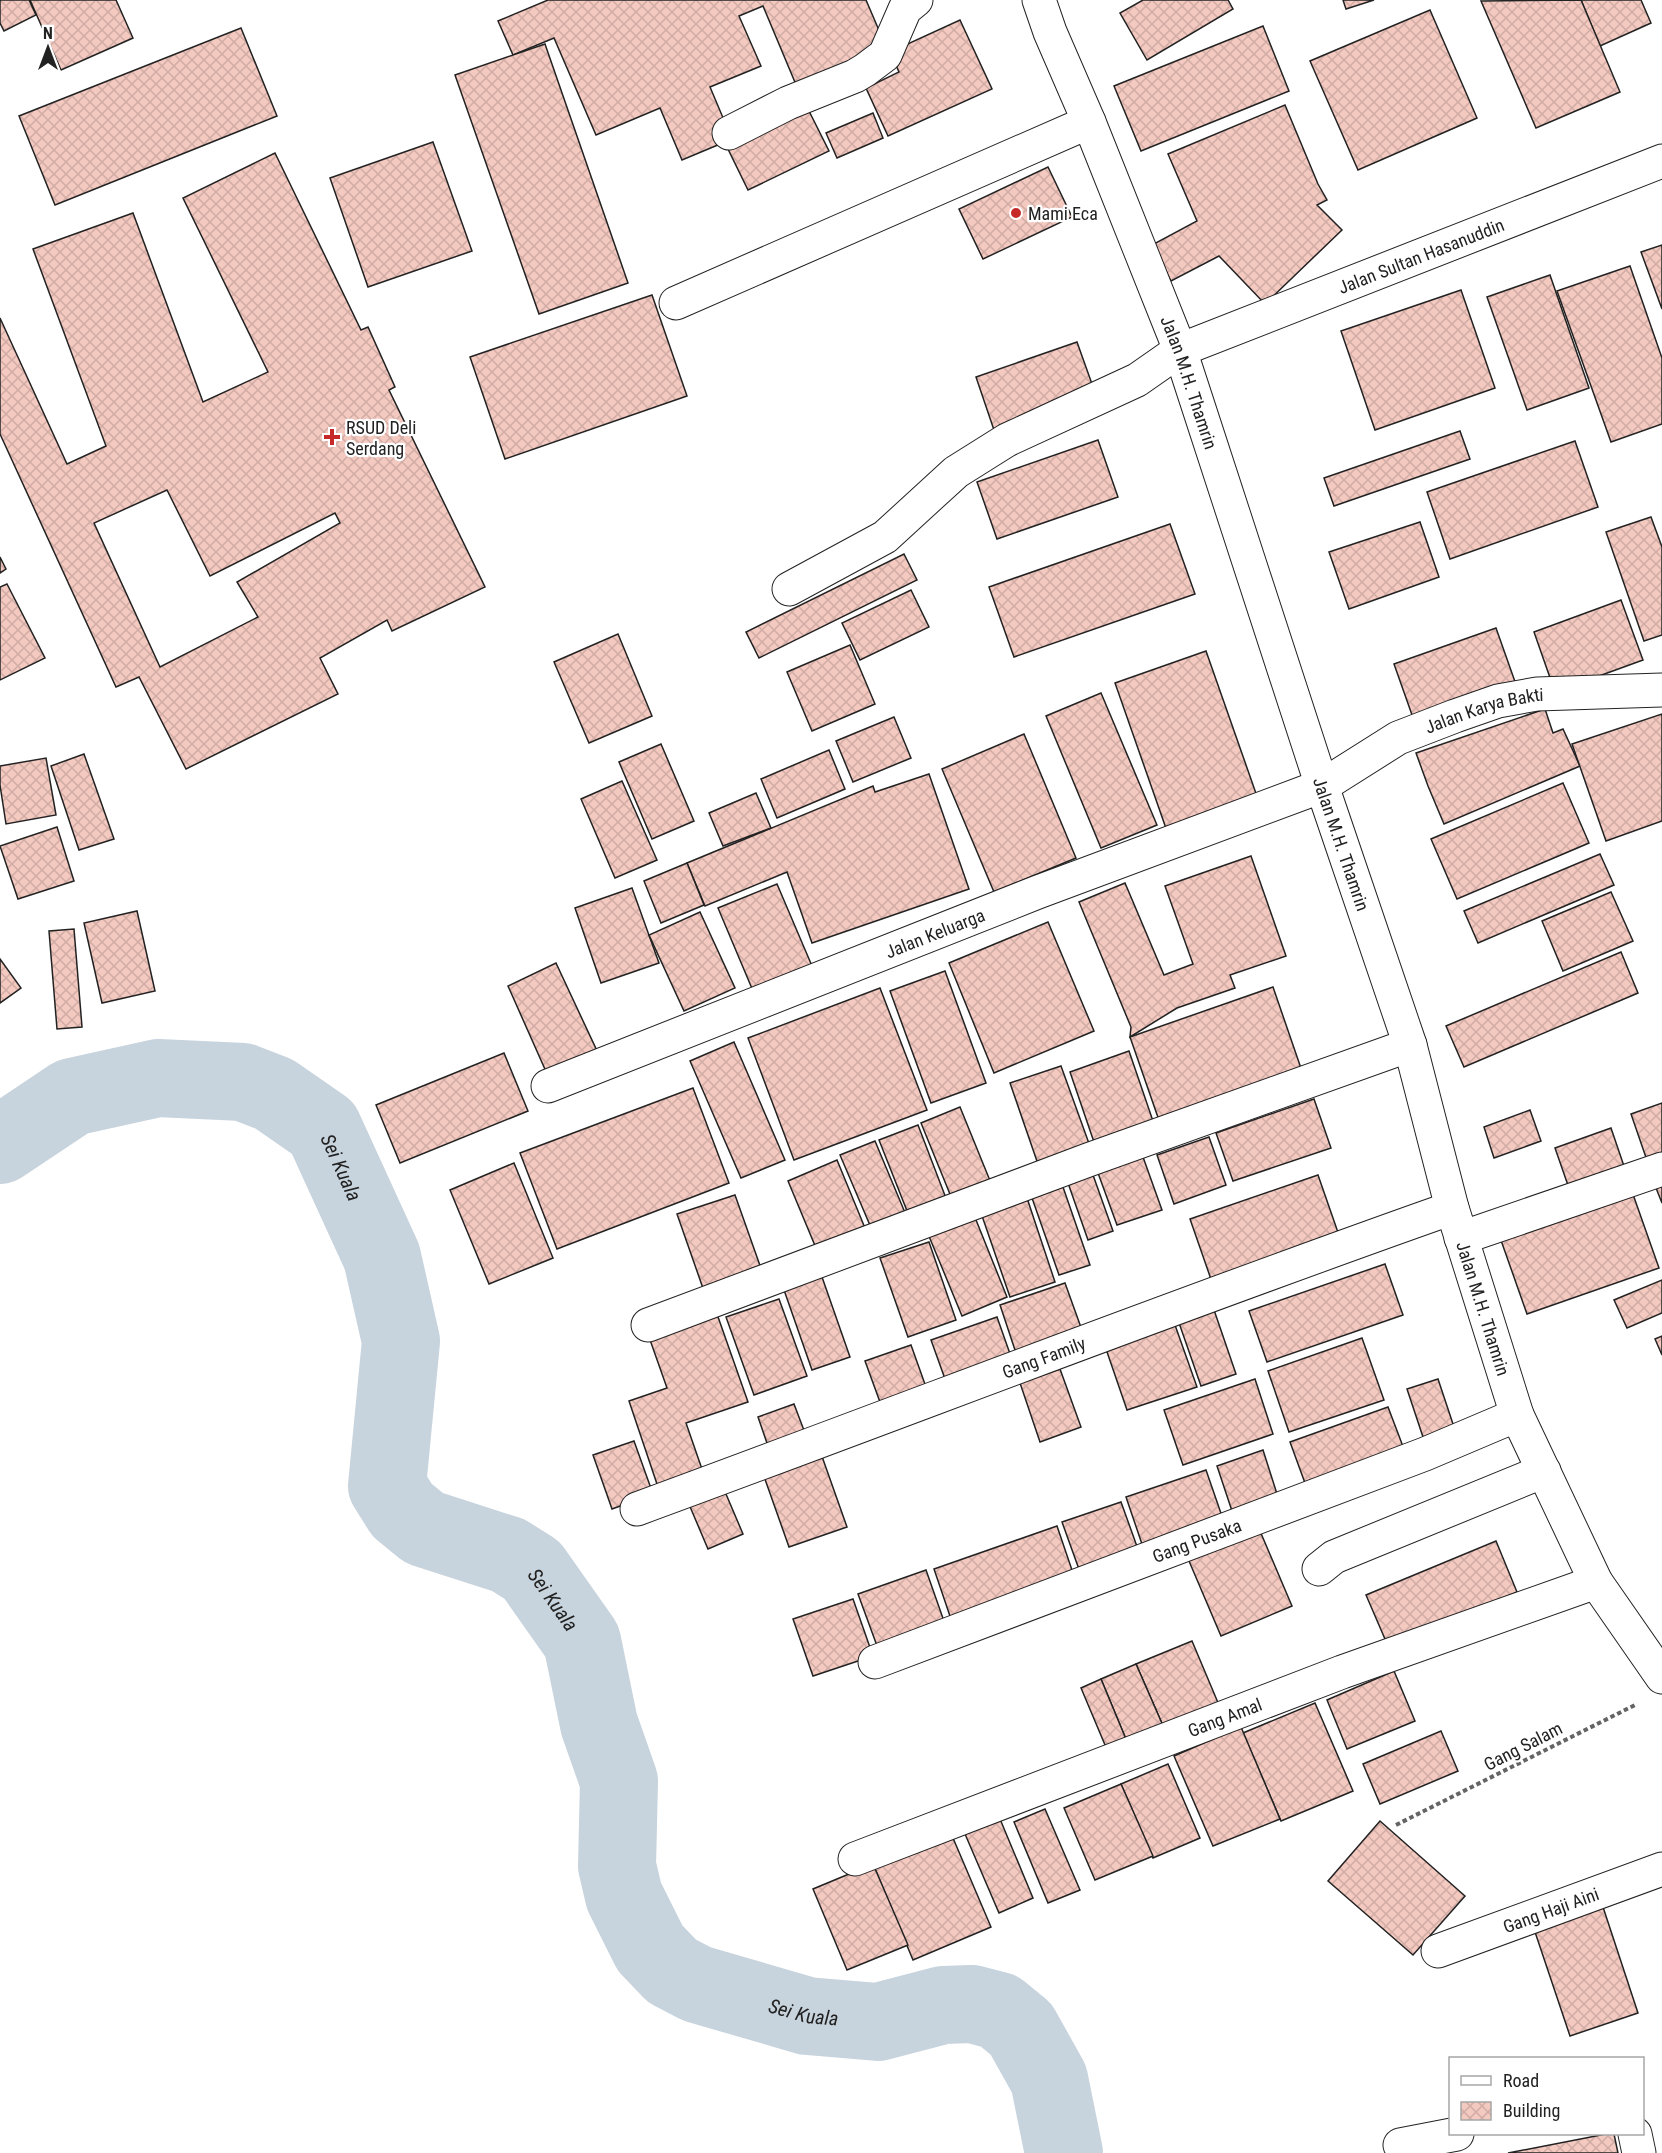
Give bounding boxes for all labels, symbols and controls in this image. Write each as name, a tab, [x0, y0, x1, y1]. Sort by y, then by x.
north arrow	[18, 18, 78, 78]
text: N	[43, 24, 53, 43]
place label: Mami Eca	[1028, 203, 1098, 224]
marker: Mami Eca	[1009, 206, 1023, 220]
street label: Jalan Sultan Hasanuddin	[1335, 214, 1507, 298]
street label: Jalan M.H. Thamrin	[1157, 312, 1222, 452]
place label: RSUD Deli Serdang	[346, 417, 416, 459]
marker: RSUD Deli Serdang	[323, 428, 341, 446]
street label: Jalan Karya Bakti	[1422, 683, 1544, 737]
street label: Jalan M.H. Thamrin	[1309, 774, 1374, 913]
street label: Jalan Keluarga	[882, 904, 988, 962]
water label: Sei Kuala	[315, 1130, 367, 1205]
street label: Jalan M.H. Thamrin	[1453, 1239, 1514, 1378]
street label: Gang Family	[999, 1332, 1089, 1382]
street label: Gang Pusaka	[1149, 1514, 1244, 1567]
water label: Sei Kuala	[523, 1564, 583, 1636]
street label: Gang Amal	[1185, 1693, 1265, 1741]
street label: Gang Salam	[1480, 1717, 1566, 1775]
street label: Gang Haji Aini	[1500, 1883, 1601, 1937]
water label: Sei Kuala	[766, 1993, 839, 2031]
legend	[1449, 2057, 1644, 2135]
text: Road	[1503, 2070, 1539, 2091]
text: Building	[1503, 2100, 1560, 2121]

